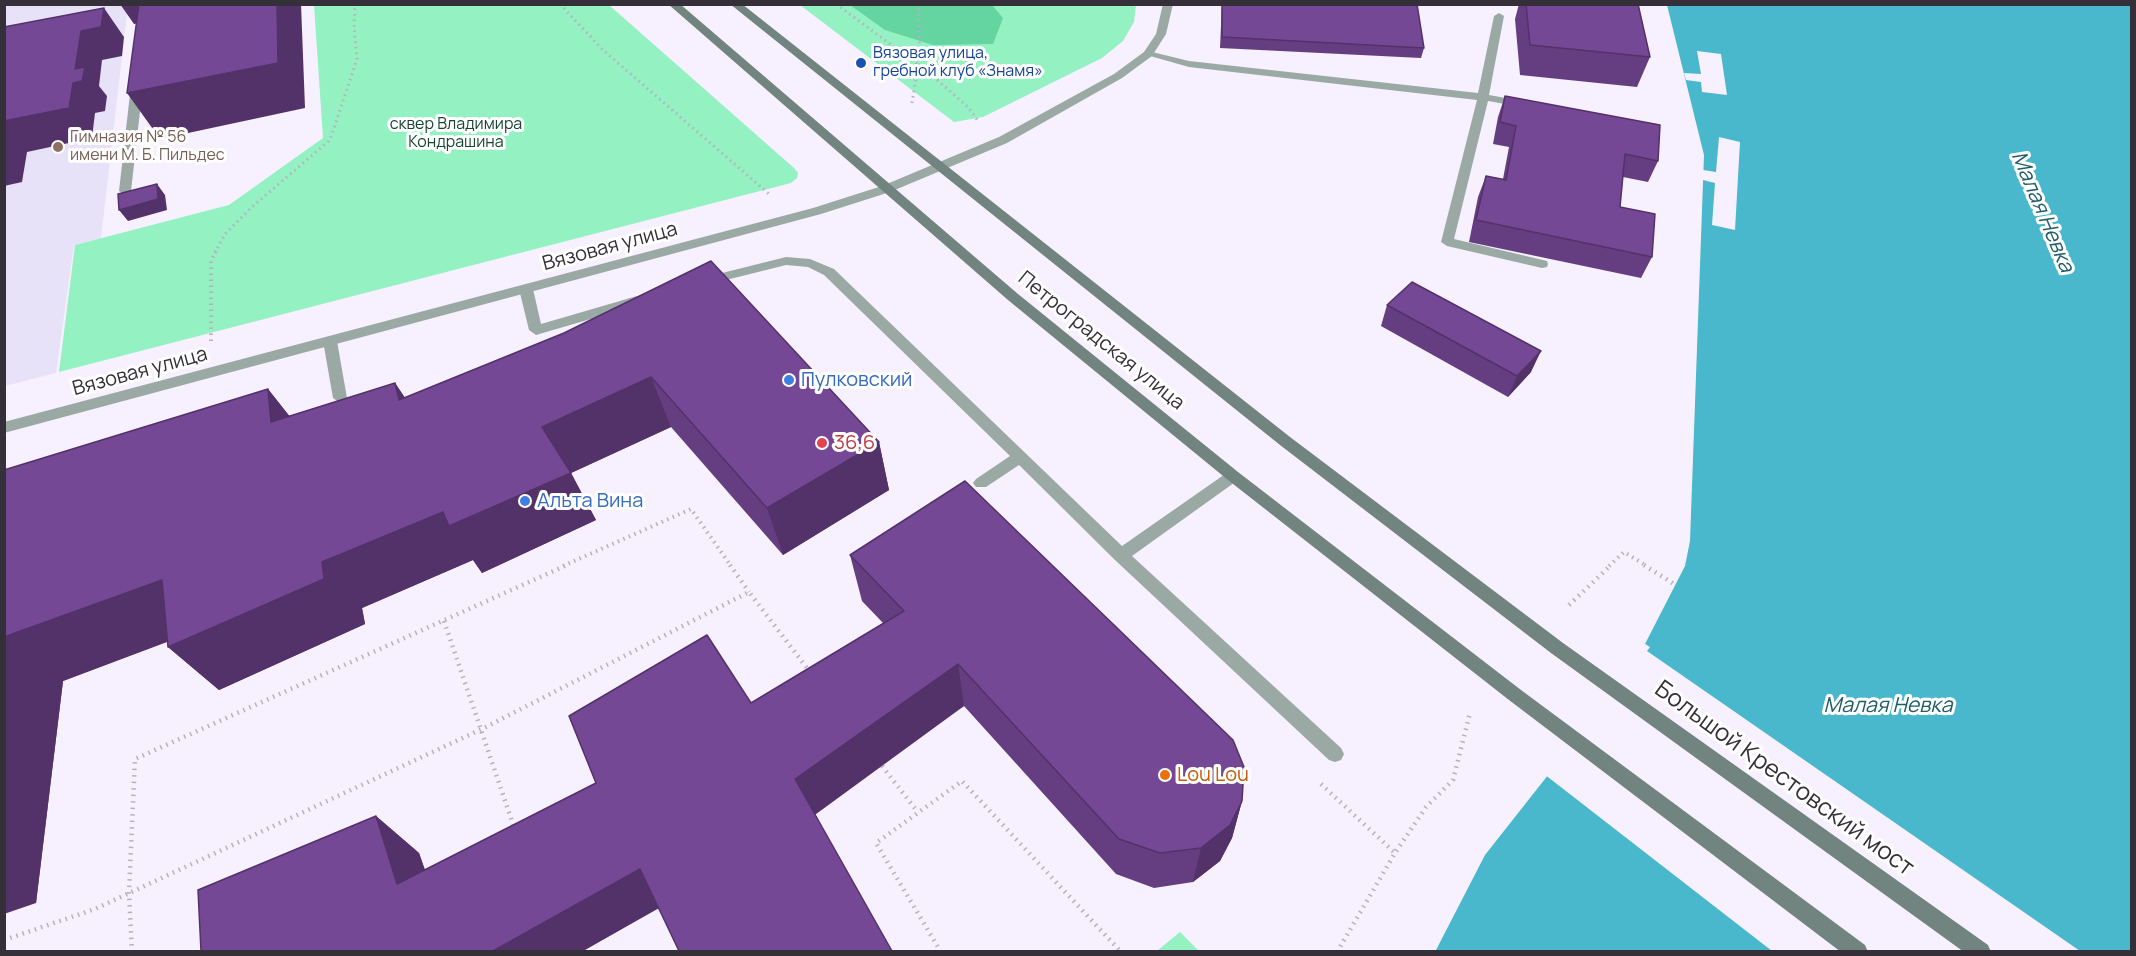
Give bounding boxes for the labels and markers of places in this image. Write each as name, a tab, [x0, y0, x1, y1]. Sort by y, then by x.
place label: Вязовая улица, гребной клуб «Знамя»	[873, 44, 1043, 82]
marker: Вязовая улица, гребной клуб «Знамя»	[854, 56, 868, 70]
place label: Гимназия № 56 имени М. Б. Пильдес	[70, 128, 225, 166]
marker: Гимназия № 56 имени М. Б. Пильдес	[51, 140, 65, 154]
place label: Пулковский	[801, 368, 912, 392]
marker: Пулковский	[782, 373, 796, 387]
place label: 36,6	[834, 431, 875, 455]
marker: 36,6	[815, 436, 829, 450]
place label: Альта Вина	[537, 489, 643, 513]
marker: Альта Вина	[518, 494, 532, 508]
place label: Lou Lou	[1177, 763, 1249, 787]
marker: Lou Lou	[1158, 768, 1172, 782]

